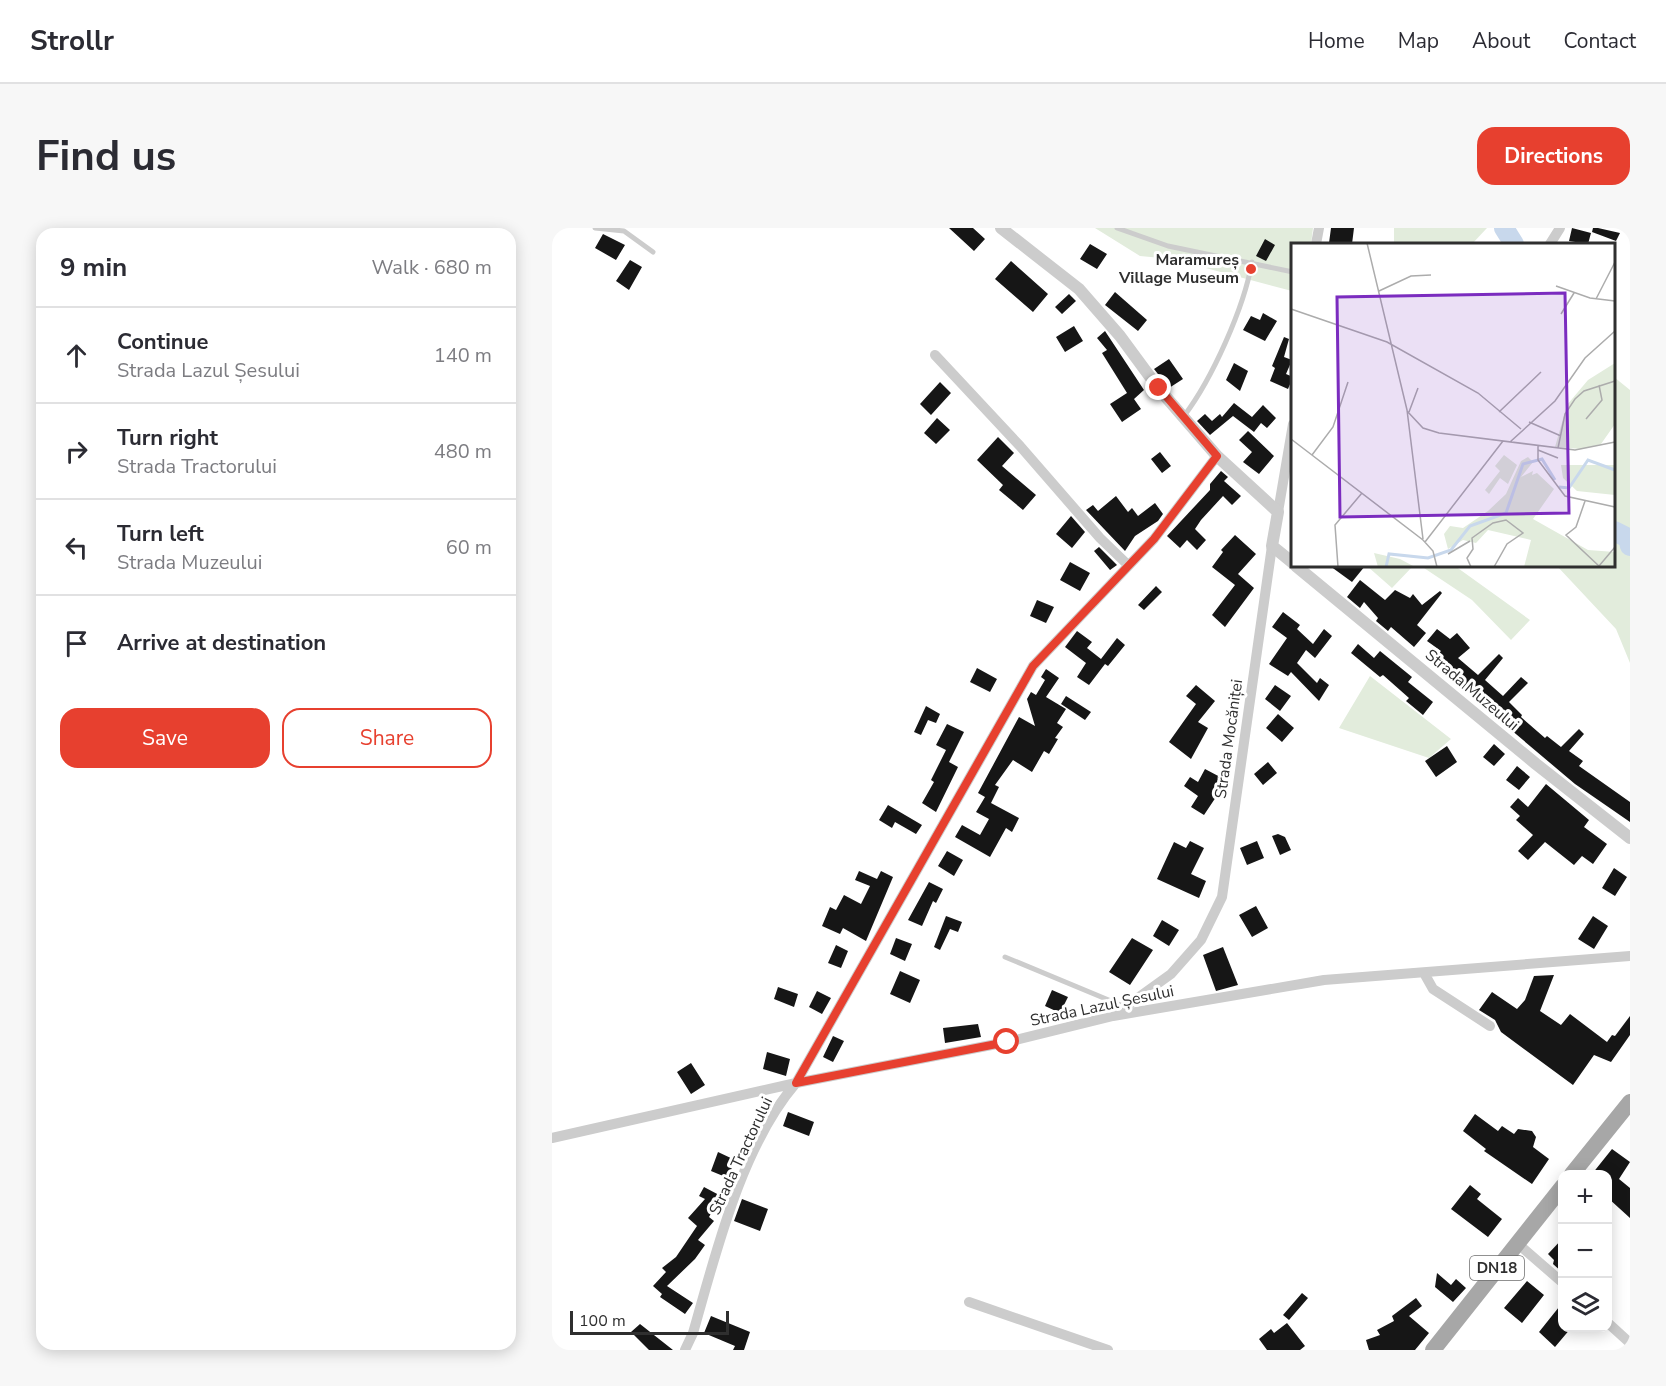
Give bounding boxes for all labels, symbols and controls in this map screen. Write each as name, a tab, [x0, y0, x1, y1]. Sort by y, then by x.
text: Strollr	[30, 22, 114, 60]
text: Home	[1308, 27, 1365, 55]
text: Map	[1398, 27, 1439, 55]
text: About	[1472, 27, 1530, 55]
text: Contact	[1563, 27, 1636, 55]
button: Directions	[1477, 127, 1630, 185]
text: Find us	[36, 128, 176, 185]
inset map	[1291, 243, 1615, 567]
place label: Maramureș Village Museum	[1118, 249, 1239, 289]
text: 9 min	[60, 250, 127, 285]
text: Walk · 680 m	[372, 254, 492, 281]
marker: Maramureș Village Museum	[1244, 262, 1258, 276]
text: Continue	[117, 327, 208, 357]
icon: ahead	[60, 339, 93, 372]
text: 140 m	[434, 342, 492, 369]
text: Strada Lazul Șesului	[117, 357, 300, 384]
route end	[1145, 374, 1171, 400]
text: Turn right	[117, 423, 218, 453]
icon: right	[60, 435, 93, 468]
text: 480 m	[434, 438, 492, 465]
text: Strada Tractorului	[117, 453, 277, 480]
text: Turn left	[117, 519, 204, 549]
icon: left	[60, 531, 93, 564]
text: 60 m	[446, 534, 492, 561]
text: Strada Muzeului	[117, 549, 262, 576]
icon: arrive	[60, 627, 93, 660]
text: Arrive at destination	[117, 628, 326, 658]
street label: Strada Muzeului	[1420, 644, 1524, 736]
street label: Strada Mocăniței	[1210, 678, 1248, 800]
button: Save	[60, 708, 270, 768]
button: Share	[282, 708, 492, 768]
street label: Strada Lazul Șesului	[1028, 980, 1176, 1032]
route start	[993, 1028, 1019, 1054]
street label: Strada Tractorului	[704, 1093, 778, 1219]
map controls	[1558, 1170, 1612, 1332]
button: +	[1558, 1170, 1612, 1224]
button: −	[1558, 1224, 1612, 1278]
road number: DN18	[1470, 1256, 1524, 1280]
button: layers	[1558, 1278, 1612, 1332]
scale bar	[570, 1308, 729, 1336]
text: 100 m	[579, 1310, 626, 1332]

